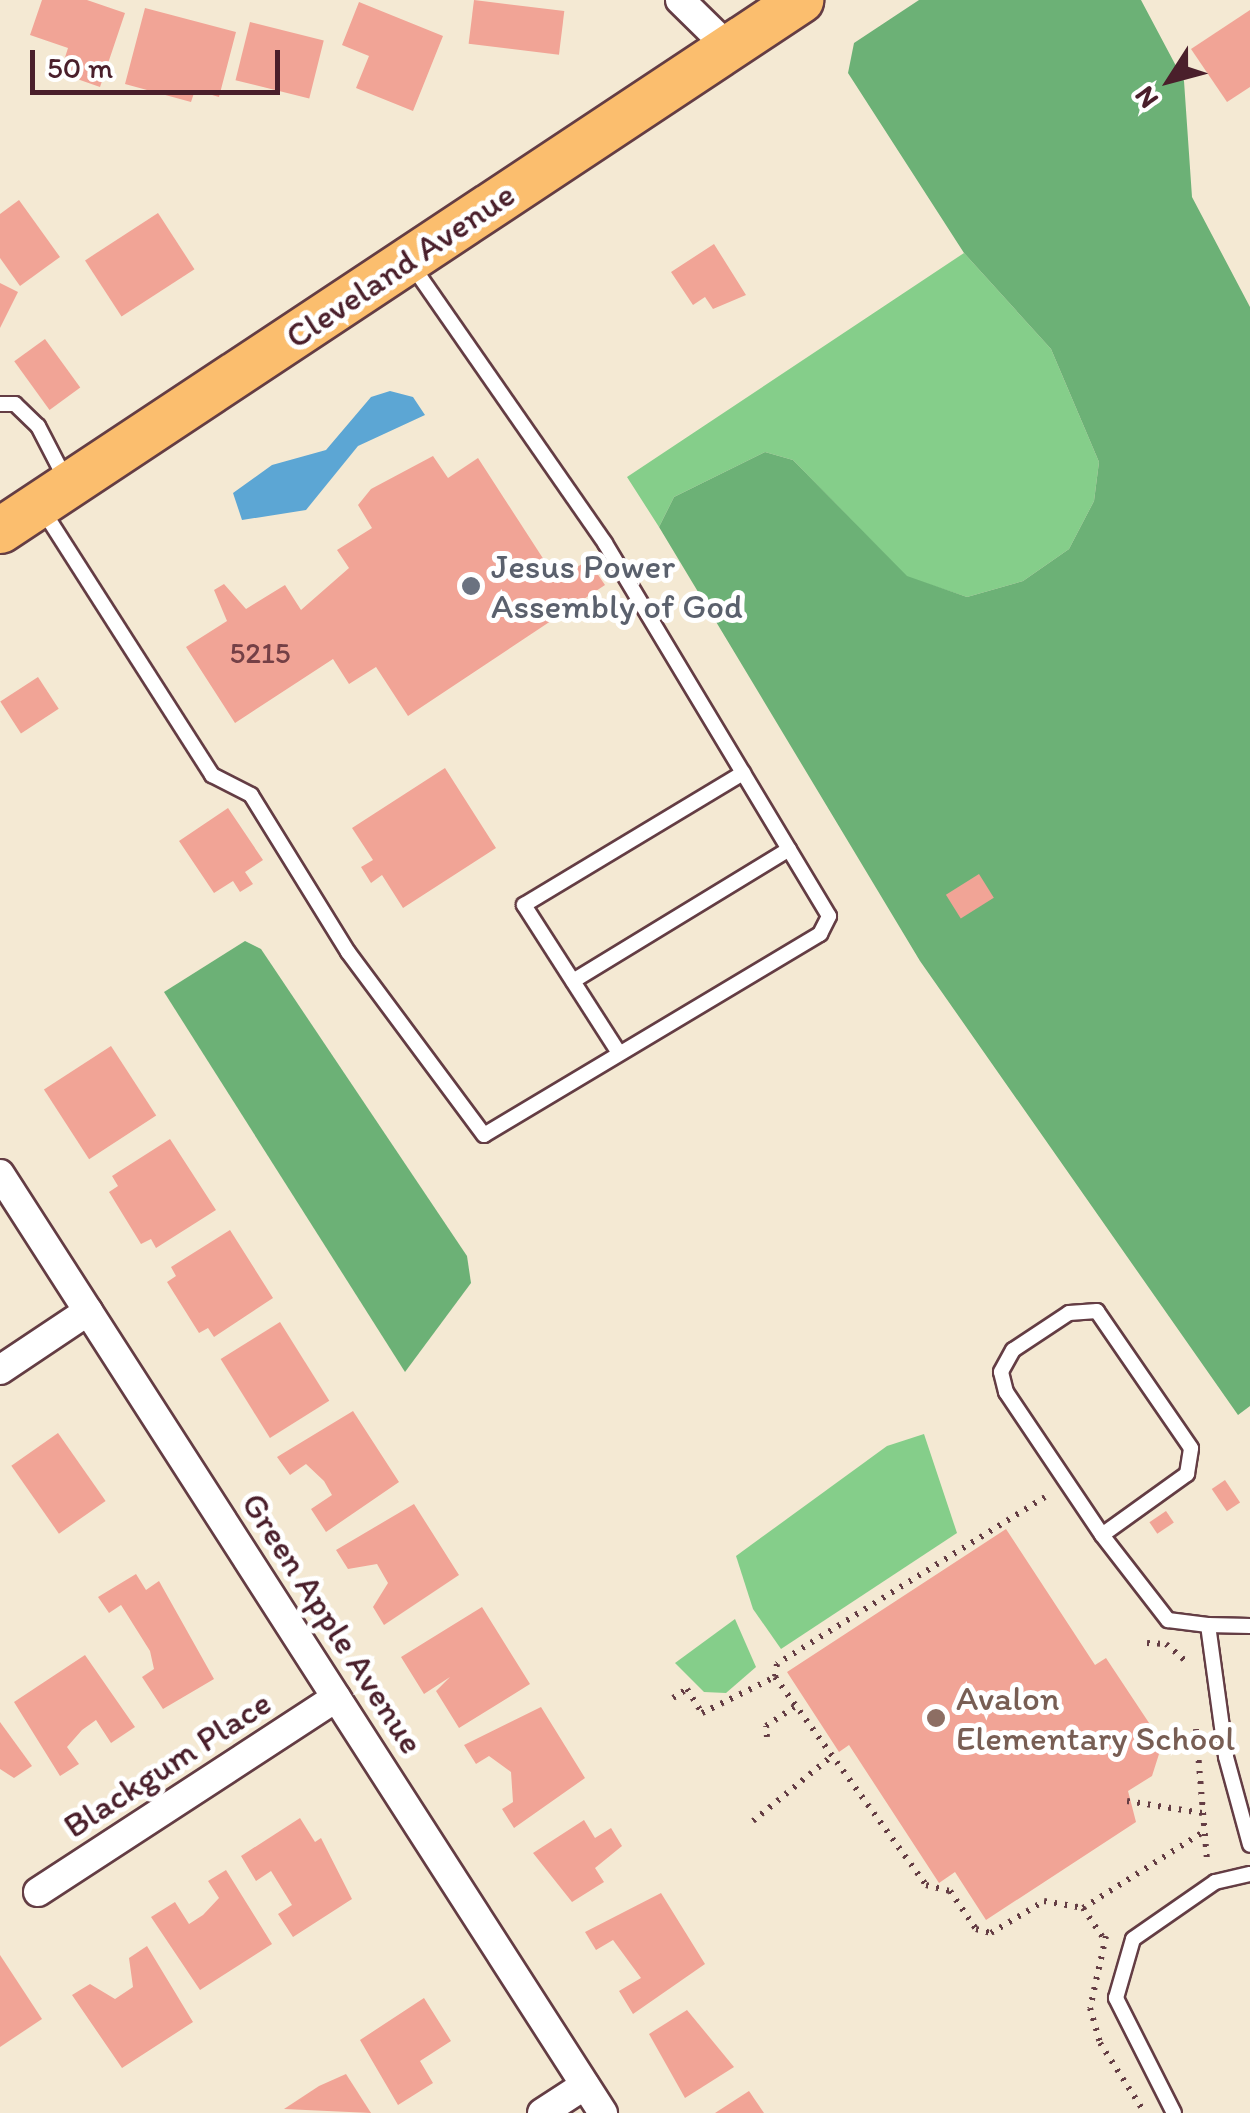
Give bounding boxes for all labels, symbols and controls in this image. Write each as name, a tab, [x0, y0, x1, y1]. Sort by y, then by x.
scale bar	[35, 30, 285, 92]
north arrow	[1120, 30, 1220, 130]
text: 50 m	[47, 49, 113, 86]
text: N	[1126, 80, 1165, 115]
street label: Cleveland Avenue	[278, 173, 522, 357]
place label: Jesus Power Assembly of God	[491, 545, 744, 627]
marker: Jesus Power Assembly of God	[460, 575, 482, 597]
house number: 5215	[229, 635, 291, 671]
street label: Green Apple Avenue	[234, 1486, 432, 1760]
place label: Avalon Elementary School	[956, 1677, 1235, 1759]
street label: Blackgum Place	[56, 1681, 278, 1847]
marker: Avalon Elementary School	[925, 1707, 947, 1729]

